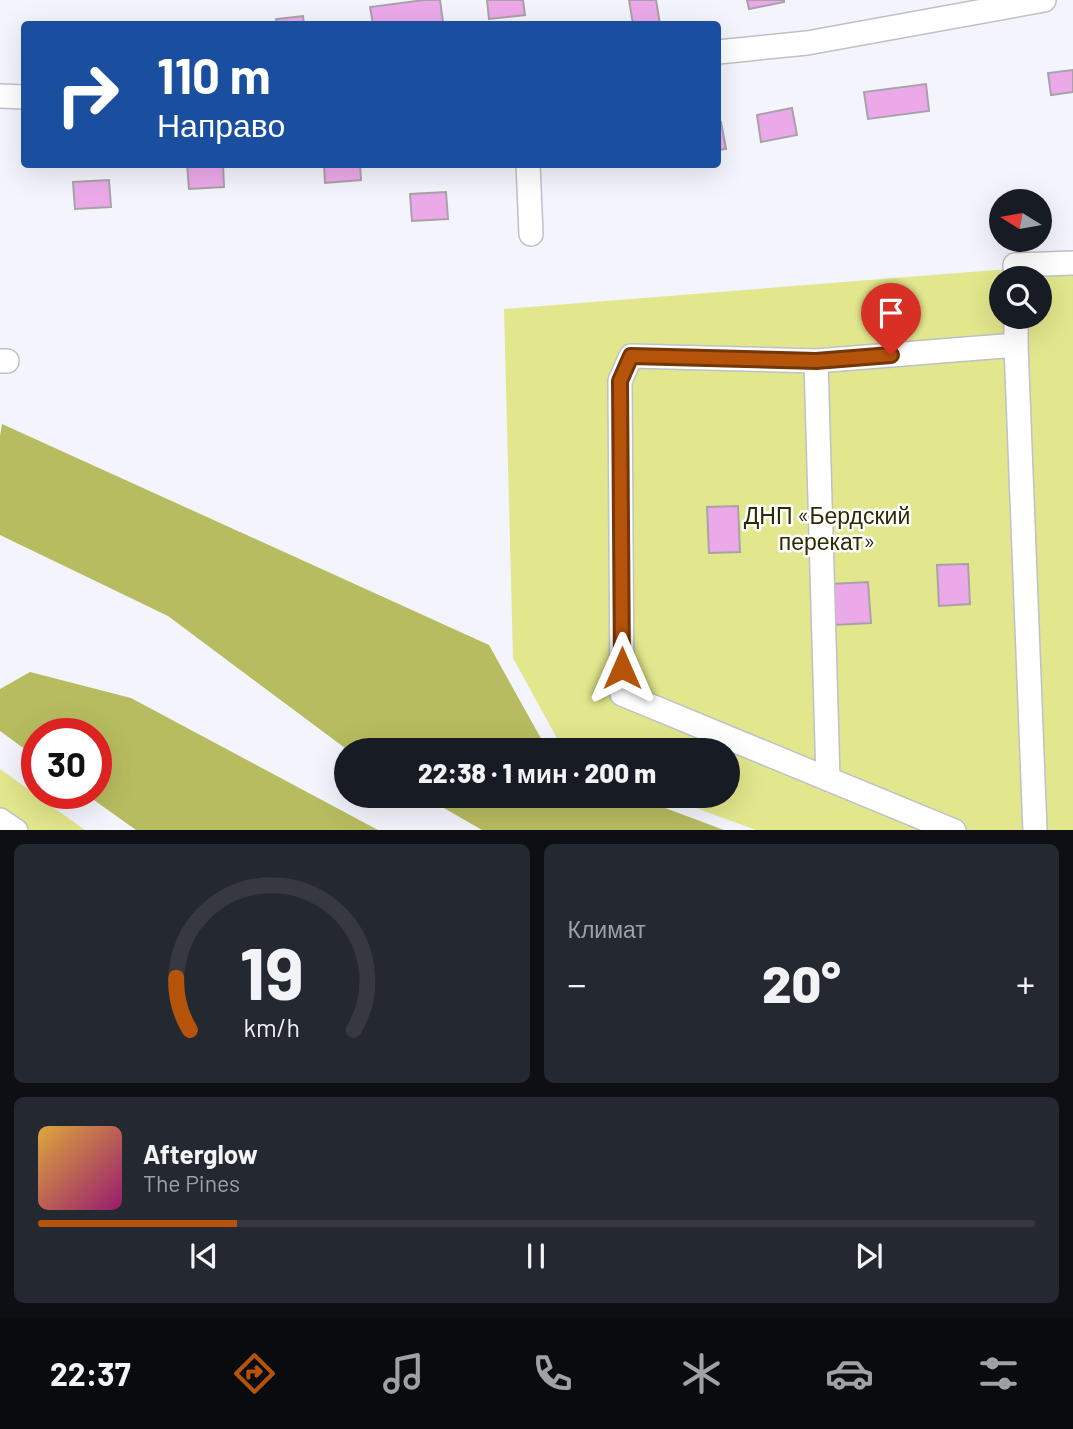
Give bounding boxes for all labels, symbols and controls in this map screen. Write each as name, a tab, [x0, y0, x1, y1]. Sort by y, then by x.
text: 110 m	[157, 45, 271, 104]
icon: right	[42, 49, 133, 140]
text: Направо	[157, 105, 285, 143]
north arrow	[989, 189, 1052, 252]
map controls	[989, 189, 1052, 329]
button: search	[989, 266, 1052, 329]
pin	[861, 283, 921, 355]
icon: arrive	[872, 294, 910, 332]
park label: ДНП «Бердский перекат»	[744, 501, 910, 555]
position arrow	[585, 631, 659, 705]
speed limit sign: 30	[21, 718, 112, 809]
text: 22:38 · 1 мин · 200 m	[418, 757, 656, 788]
text: Климат	[568, 915, 646, 943]
text: 19	[240, 927, 304, 1015]
text: 20°	[762, 951, 841, 1013]
text: −	[568, 960, 587, 1006]
text: +	[1016, 960, 1035, 1006]
text: km/h	[243, 1011, 300, 1041]
text: Afterglow	[143, 1138, 258, 1169]
text: The Pines	[143, 1169, 240, 1197]
icon: previous	[185, 1237, 223, 1275]
icon: pause	[517, 1237, 555, 1275]
icon: next	[850, 1237, 888, 1275]
icon: directions	[230, 1349, 279, 1398]
icon: music	[379, 1349, 428, 1398]
icon: phone	[528, 1349, 577, 1398]
icon: climate	[677, 1349, 726, 1398]
icon: car	[825, 1349, 874, 1398]
icon: filters	[974, 1349, 1023, 1398]
text: 22:37	[50, 1354, 131, 1392]

